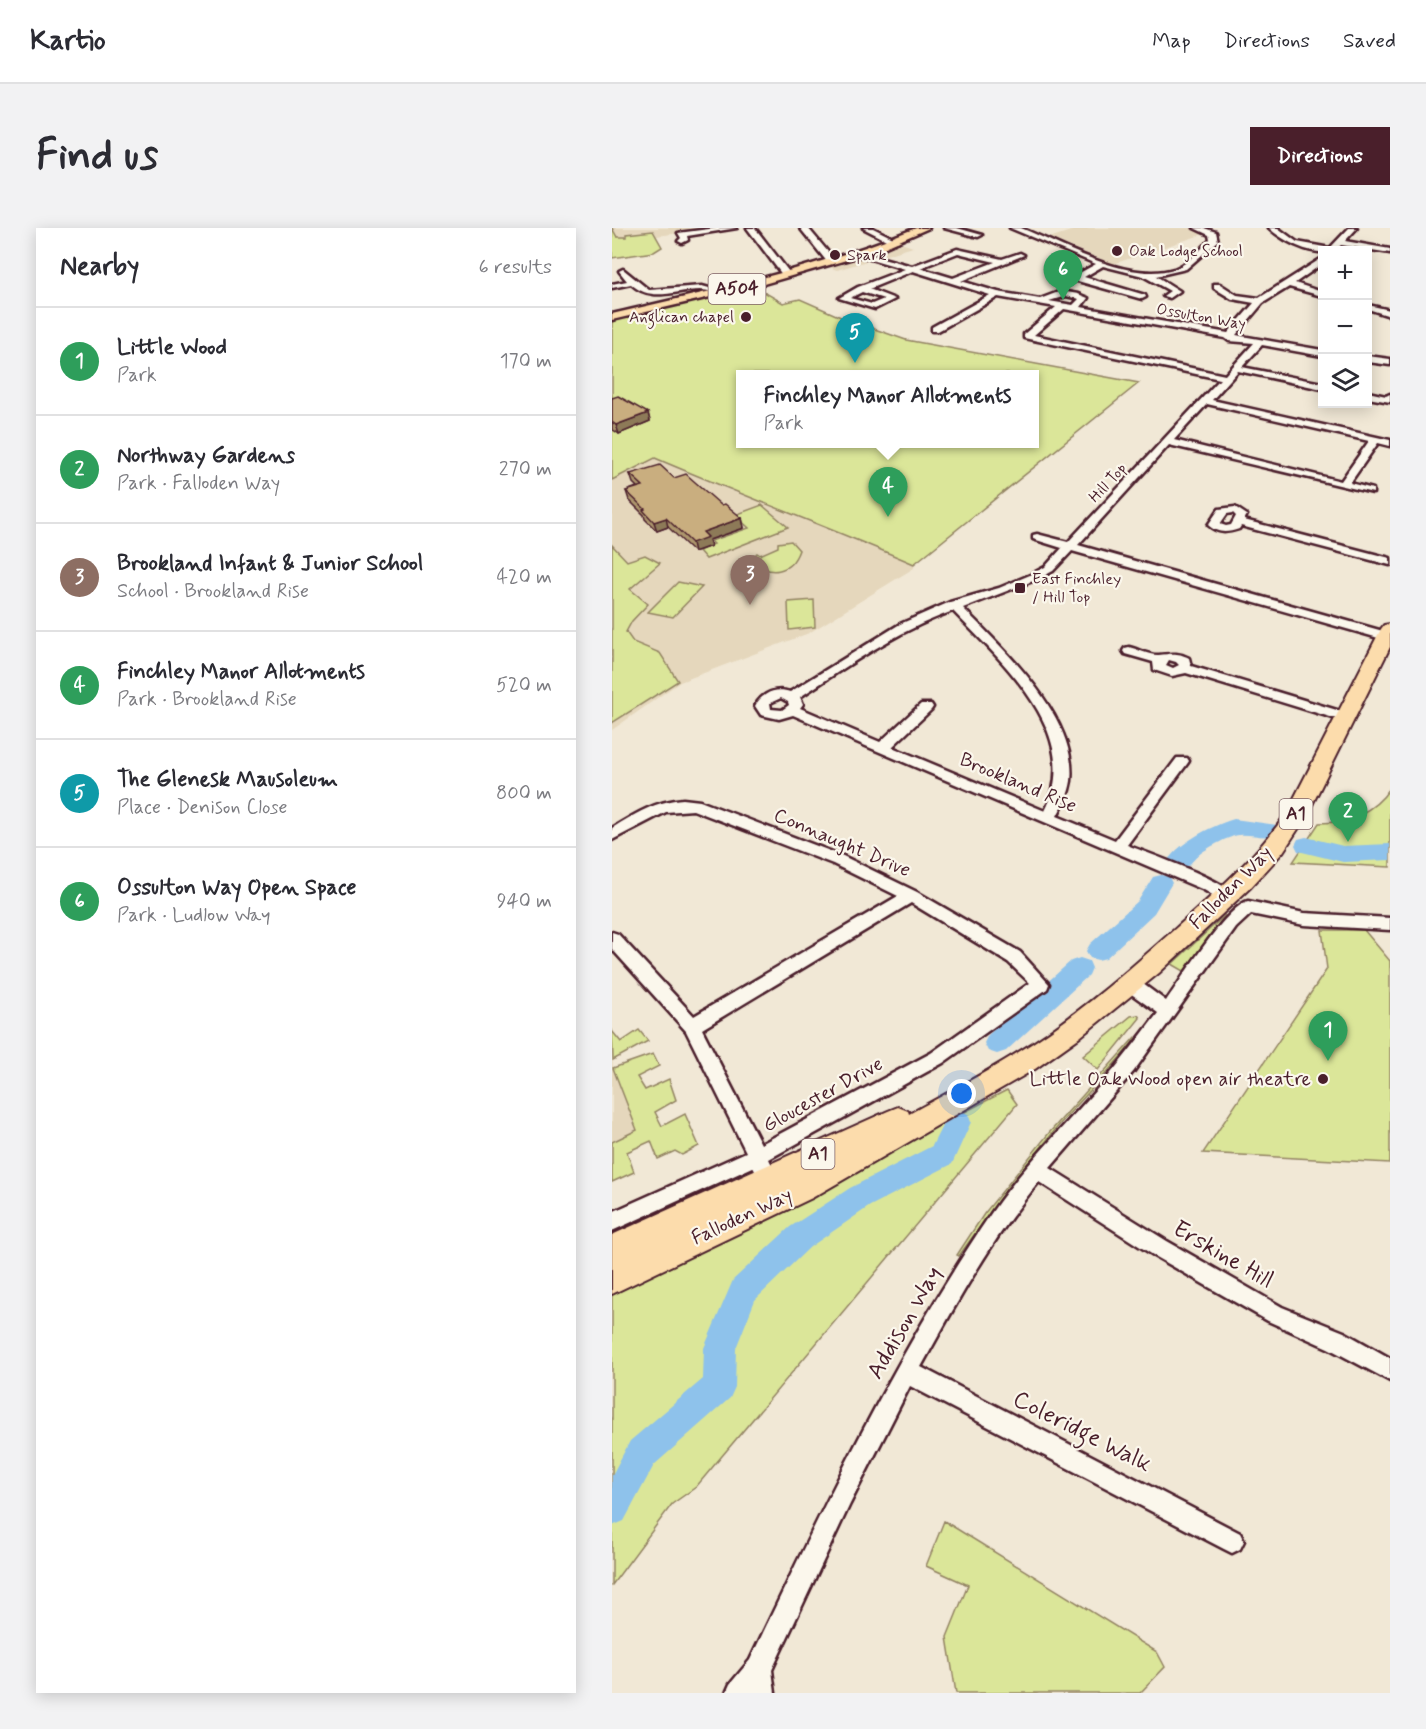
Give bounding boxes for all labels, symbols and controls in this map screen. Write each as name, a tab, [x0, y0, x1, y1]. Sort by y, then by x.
text: Kartio	[30, 23, 106, 60]
text: Map	[1152, 27, 1191, 55]
text: Directions	[1224, 27, 1310, 55]
text: Saved	[1343, 27, 1396, 55]
button: Directions	[1250, 127, 1390, 185]
text: Find us	[36, 129, 158, 184]
place label: Oak Lodge School	[1129, 241, 1243, 262]
marker: Oak Lodge School	[1110, 244, 1124, 258]
place label: Spark	[847, 245, 887, 266]
map controls	[1318, 246, 1372, 408]
button: +	[1318, 246, 1372, 300]
marker: Spark	[828, 248, 842, 262]
text: Nearby	[60, 250, 139, 284]
pin: 6	[1044, 250, 1082, 300]
text: 6 results	[479, 254, 552, 281]
road number: A504	[708, 274, 766, 304]
street label: Ossulton Way	[1155, 299, 1247, 335]
button: −	[1318, 300, 1372, 354]
place label: Anglican chapel	[629, 307, 734, 329]
marker: Anglican chapel	[739, 310, 753, 324]
pin: 5	[836, 314, 874, 363]
text: Little Wood	[117, 334, 227, 362]
text: 1	[75, 348, 84, 375]
text: 170 m	[500, 348, 552, 375]
button: layers	[1318, 354, 1372, 408]
text: Park	[117, 362, 157, 389]
popup	[736, 370, 1039, 448]
text: Finchley Manor Allotments	[764, 382, 1011, 410]
text: Park	[764, 410, 803, 437]
text: Northway Gardens	[117, 442, 295, 470]
text: 2	[75, 456, 84, 483]
text: 270 m	[499, 456, 552, 483]
street label: Hill Top	[1084, 459, 1132, 507]
pin: 4	[868, 468, 908, 517]
text: Park · Falloden Way	[117, 470, 280, 497]
text: Brookland Infant & Junior School	[117, 550, 423, 578]
pin: 3	[730, 556, 770, 605]
text: 3	[75, 564, 84, 591]
text: 420 m	[496, 564, 552, 591]
place label: East Finchley / Hill Top	[1032, 569, 1121, 608]
text: School · Brookland Rise	[117, 578, 309, 605]
marker: East Finchley / Hill Top	[1013, 581, 1027, 595]
text: Finchley Manor Allotments	[117, 658, 365, 686]
text: 4	[74, 672, 85, 699]
text: 520 m	[496, 672, 552, 699]
text: Park · Brookland Rise	[117, 686, 297, 713]
street label: Brookland Rise	[955, 746, 1081, 820]
text: The Glenesk Mausoleum	[117, 766, 338, 794]
text: 5	[74, 780, 86, 807]
text: 800 m	[496, 780, 552, 807]
pin: 2	[1328, 792, 1368, 842]
text: Place · Denison Close	[117, 794, 288, 821]
road number: A1	[1280, 799, 1312, 829]
street label: Connaught Drive	[769, 802, 915, 884]
street label: Falloden Way	[1183, 840, 1279, 936]
text: Ossulton Way Open Space	[117, 874, 356, 902]
text: 6	[74, 888, 85, 915]
text: 940 m	[497, 888, 552, 915]
text: Park · Ludlow Way	[117, 902, 271, 929]
pin: 1	[1308, 1012, 1348, 1061]
street label: Gloucester Drive	[758, 1051, 888, 1139]
place label: Little Oak Wood open air theatre	[1029, 1066, 1311, 1093]
marker: Little Oak Wood open air theatre	[1316, 1072, 1330, 1086]
your location	[947, 1079, 976, 1108]
road number: A1	[802, 1139, 834, 1169]
street label: Falloden Way	[687, 1182, 797, 1252]
street label: Erskine Hill	[1167, 1214, 1279, 1296]
street label: Addison Way	[860, 1261, 950, 1385]
street label: Coleridge Walk	[1006, 1384, 1156, 1483]

